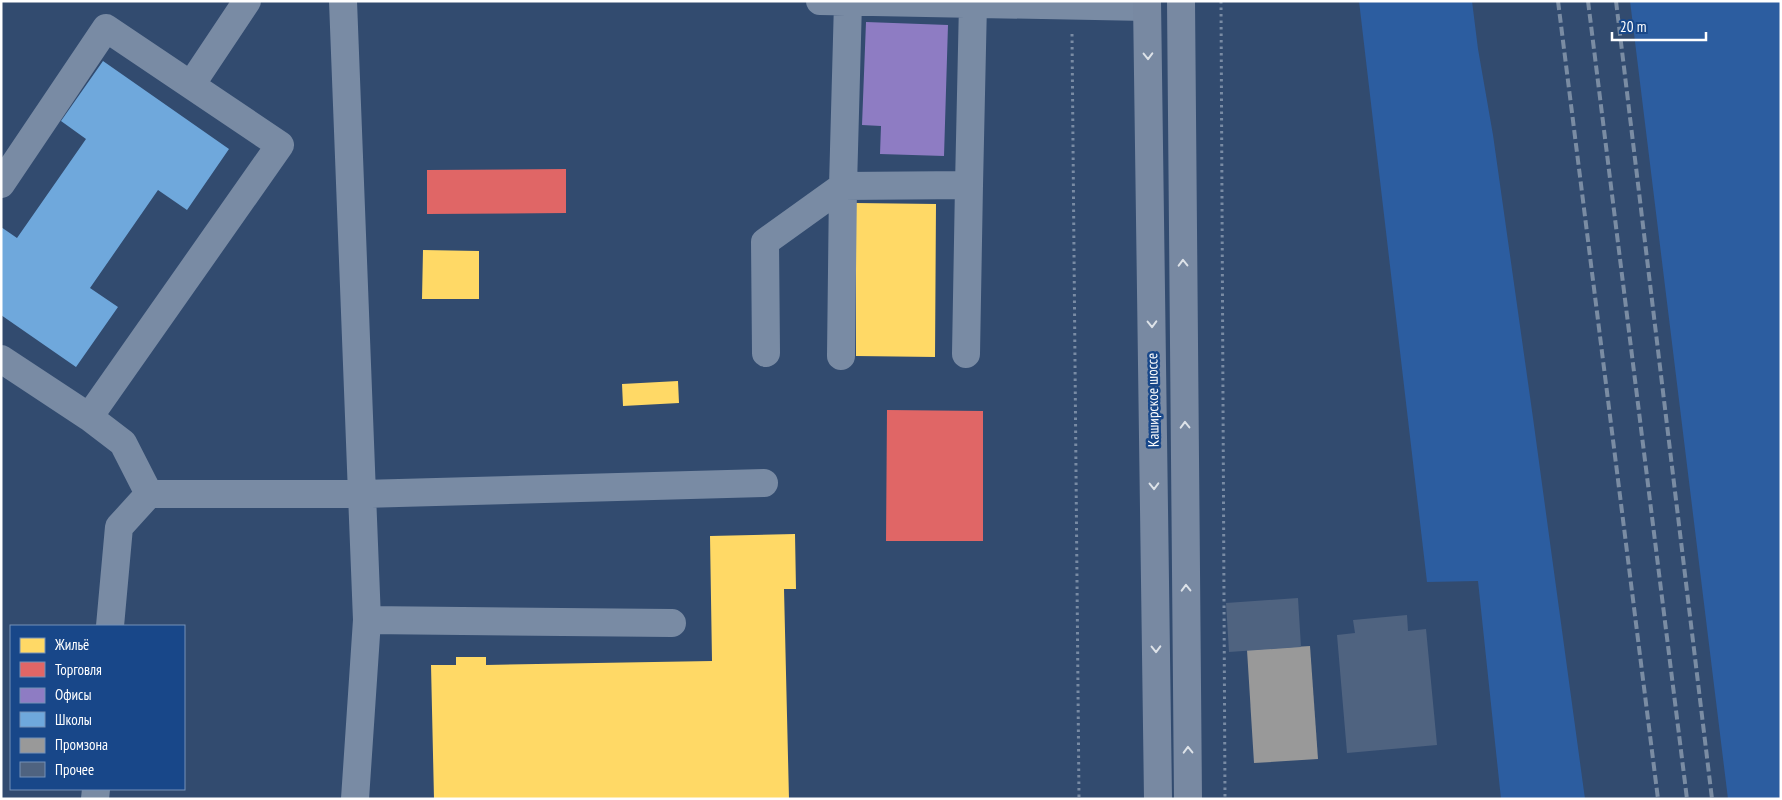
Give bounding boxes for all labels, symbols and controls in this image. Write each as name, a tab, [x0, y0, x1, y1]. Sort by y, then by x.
scale bar	[1612, 10, 1706, 42]
text: 20 m	[1620, 17, 1646, 36]
one-way arrow	[1143, 52, 1153, 60]
one-way arrow	[1178, 258, 1188, 266]
one-way arrow	[1146, 320, 1157, 328]
street label: Каширское шоссе	[1142, 353, 1163, 447]
one-way arrow	[1180, 421, 1190, 428]
one-way arrow	[1149, 482, 1159, 490]
one-way arrow	[1181, 583, 1191, 591]
legend	[10, 625, 185, 790]
text: Жильё	[54, 635, 89, 654]
one-way arrow	[1151, 645, 1161, 653]
text: Торговля	[55, 660, 102, 679]
text: Офисы	[55, 685, 91, 704]
text: Школы	[55, 710, 92, 729]
text: Промзона	[55, 735, 108, 754]
one-way arrow	[1183, 746, 1193, 754]
text: Прочее	[55, 760, 94, 779]

